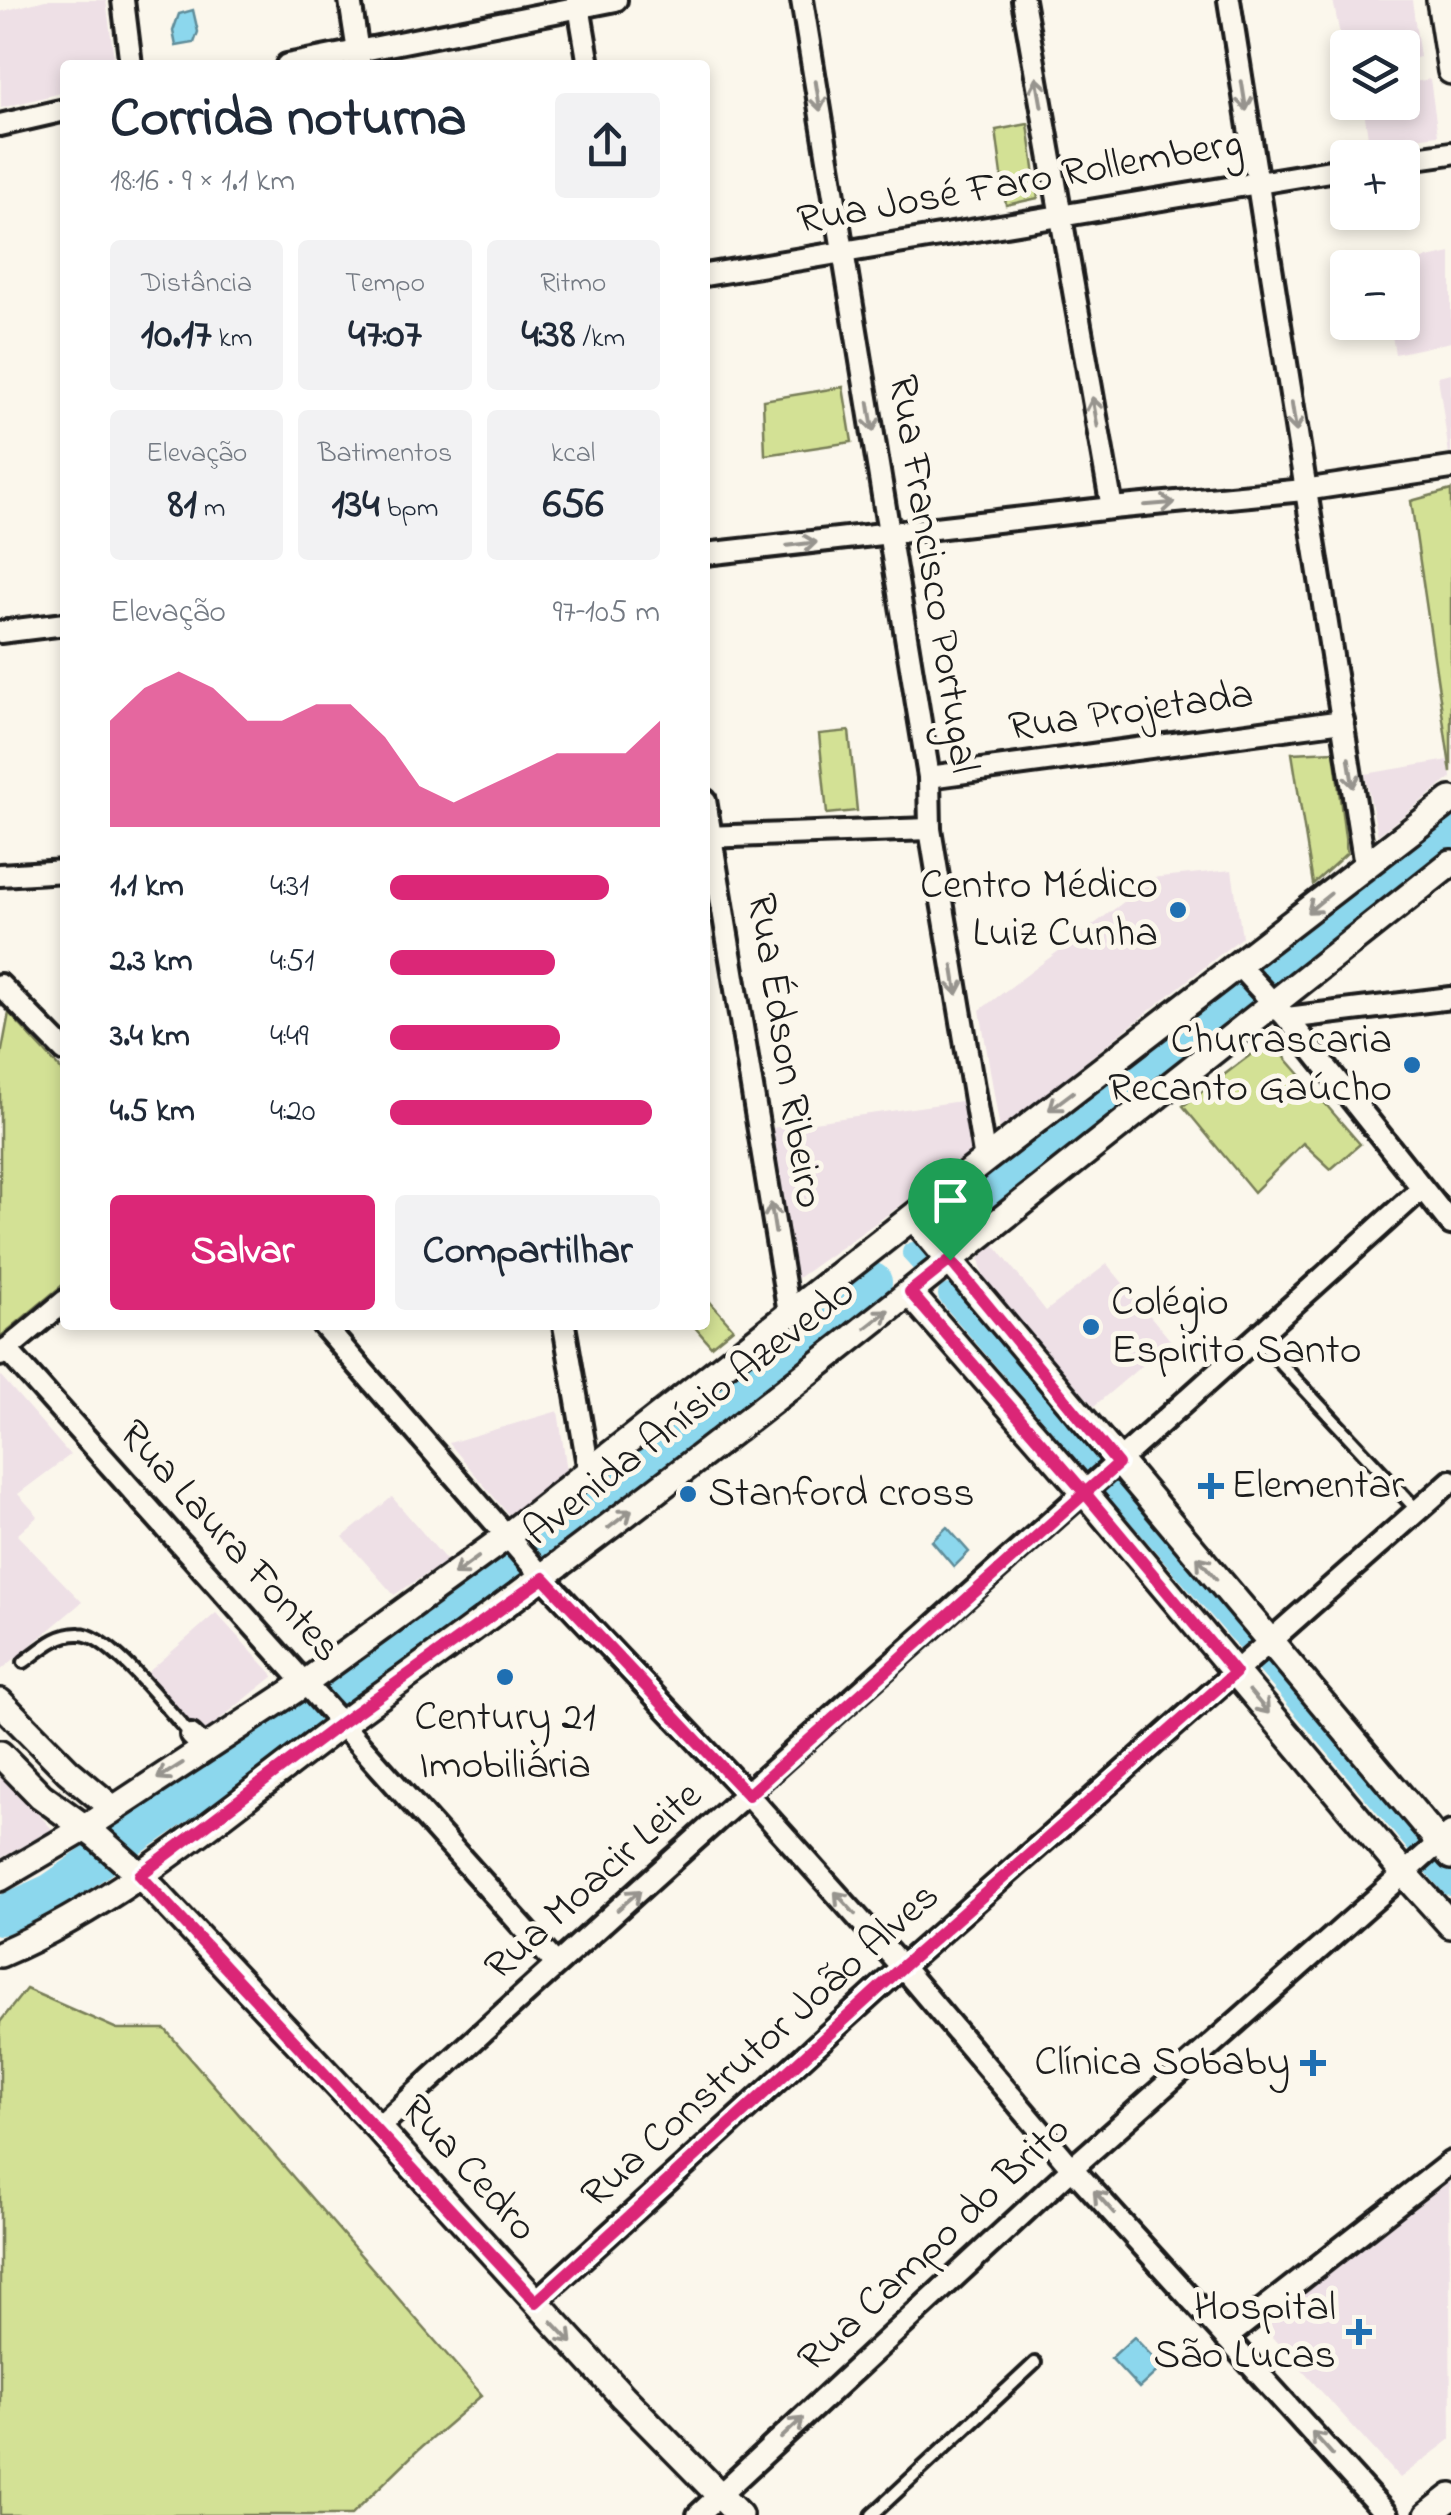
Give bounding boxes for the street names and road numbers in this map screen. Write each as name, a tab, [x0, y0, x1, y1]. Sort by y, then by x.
street label: Rua José Faro Rollemberg	[793, 114, 1247, 252]
street label: Rua Francisco Portugal	[870, 370, 994, 778]
street label: Rua Projetada	[1005, 665, 1257, 759]
street label: Rua Édson Ribeiro	[729, 889, 839, 1213]
street label: Avenida Anísio Azevedo	[511, 1264, 869, 1562]
street label: Rua Laura Fontes	[103, 1407, 355, 1677]
street label: Rua Moacir Leite	[471, 1767, 717, 1997]
street label: Rua Construtor João Alves	[568, 1868, 954, 2224]
street label: Rua Cedro	[385, 2081, 551, 2257]
street label: Rua Campo do Brito	[785, 2102, 1085, 2388]

